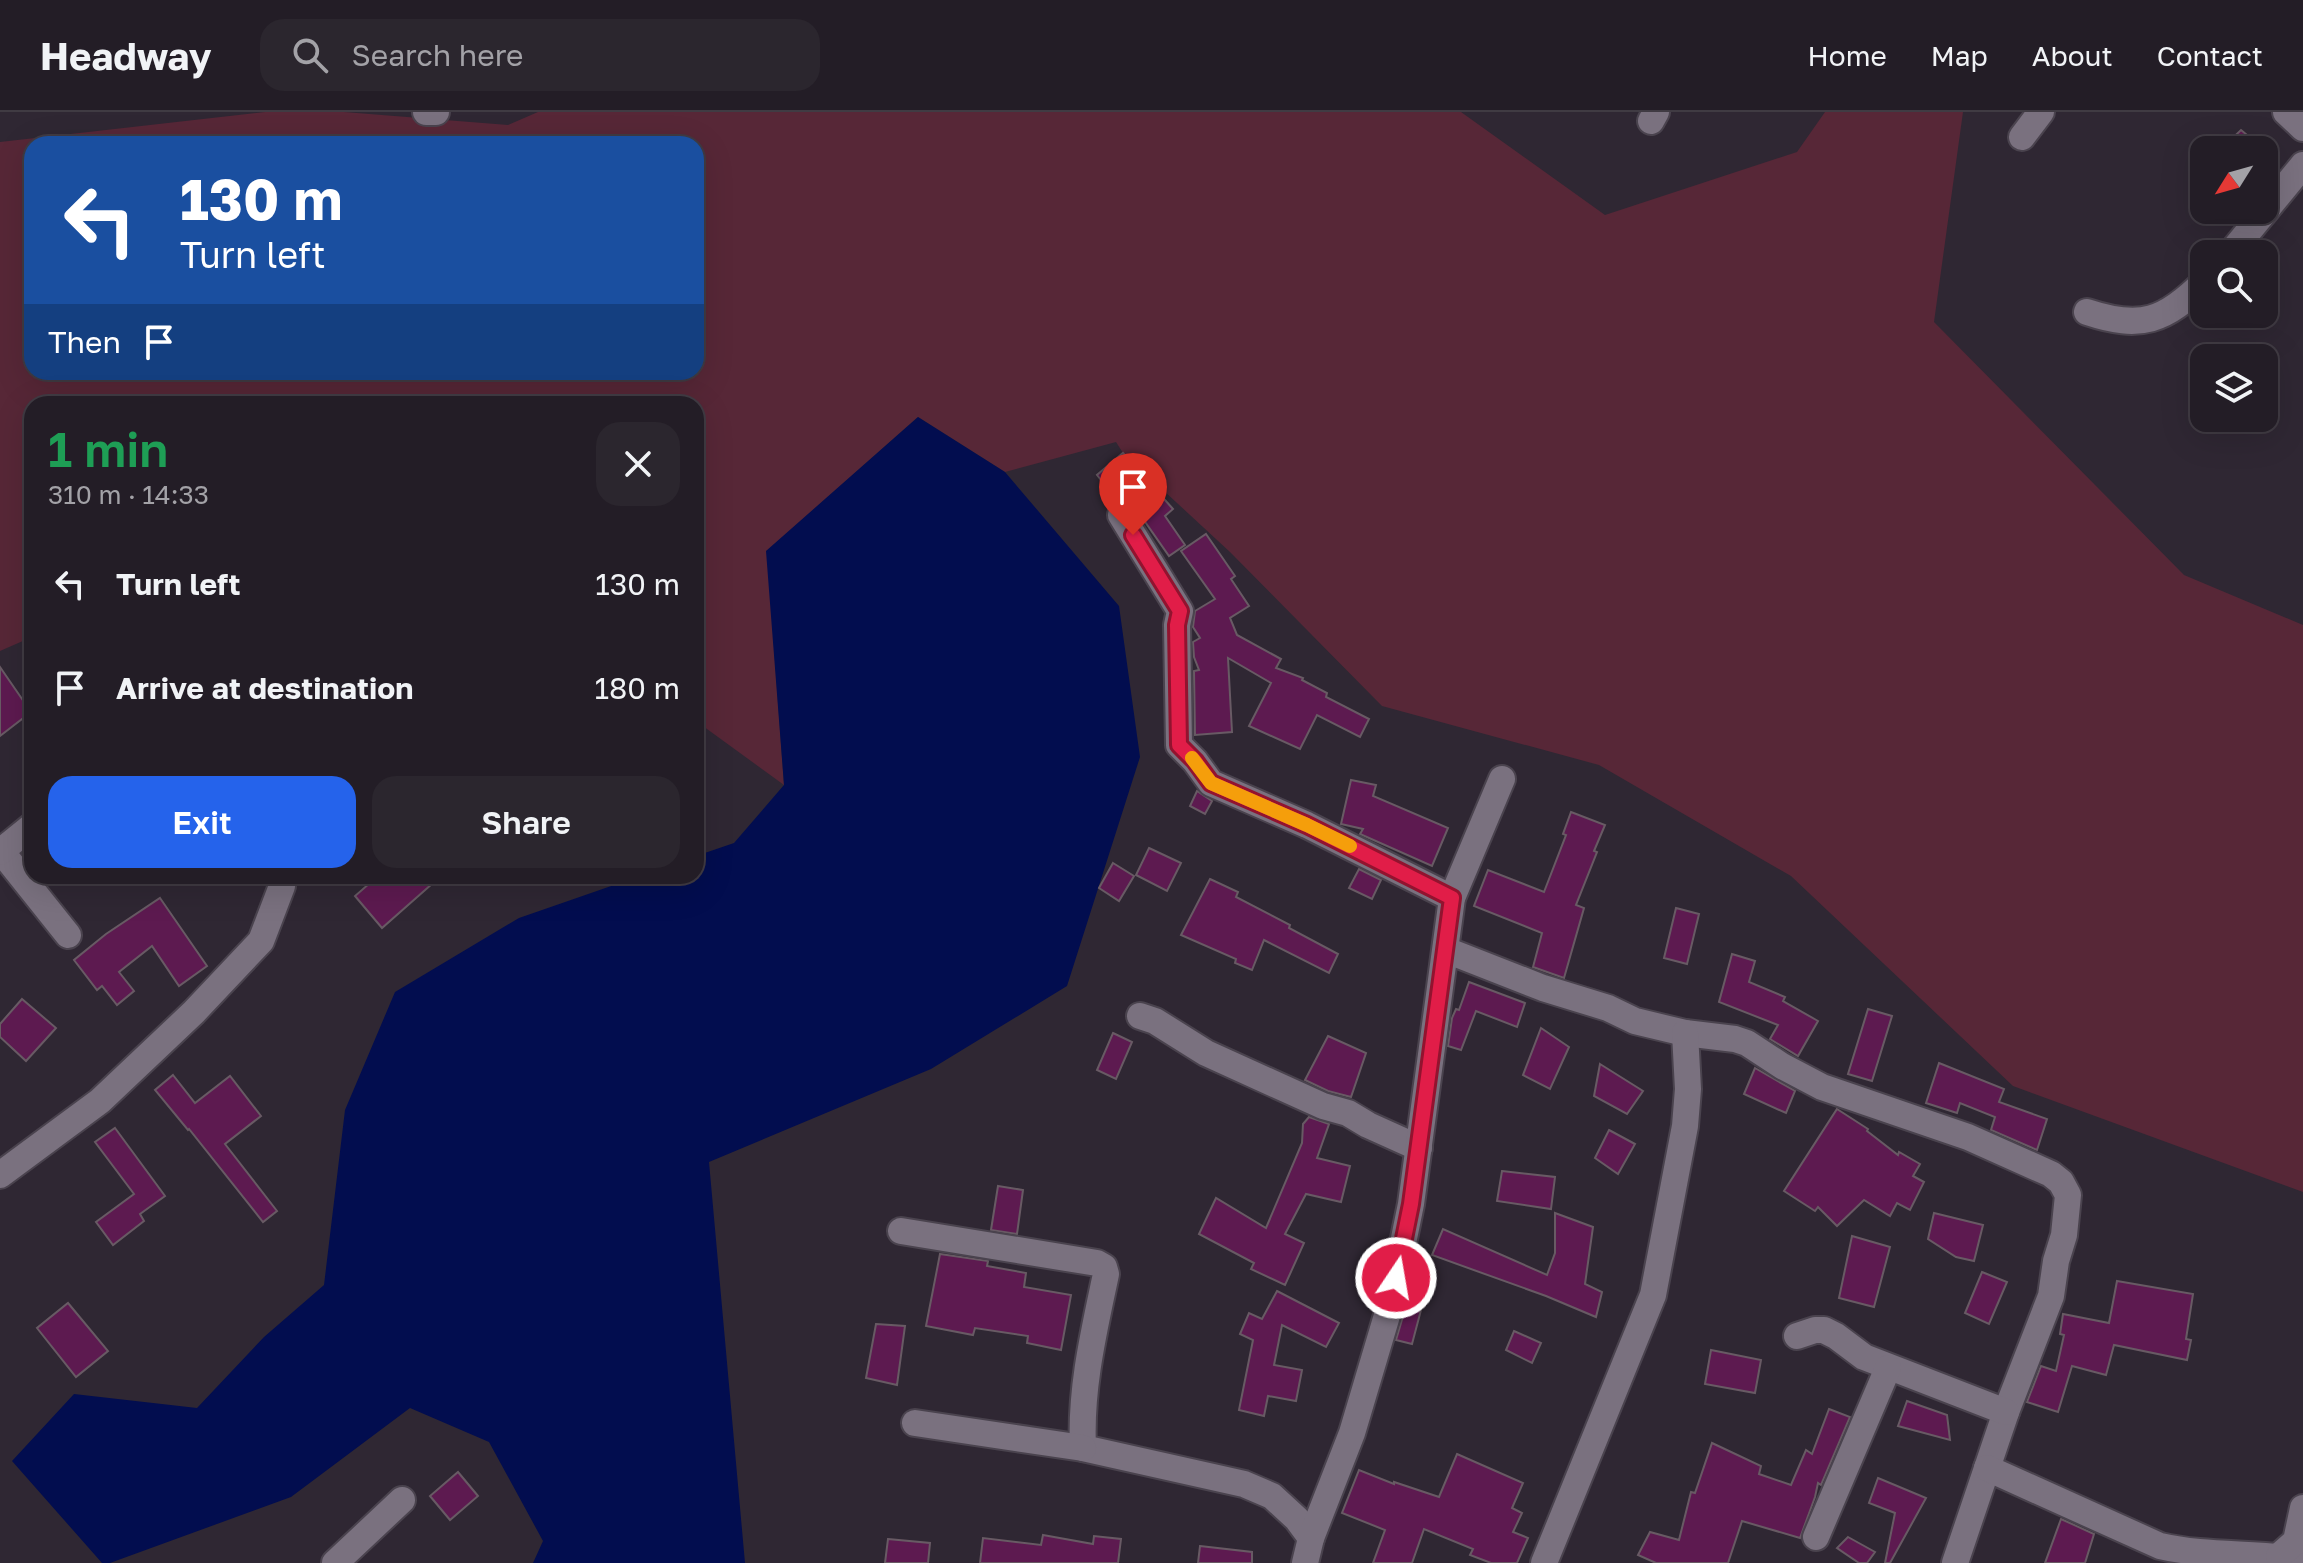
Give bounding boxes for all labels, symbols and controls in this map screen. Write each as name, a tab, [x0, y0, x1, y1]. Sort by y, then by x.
search box	[260, 19, 820, 91]
text: Headway	[40, 33, 212, 78]
icon: search	[288, 33, 332, 77]
text: Search here	[352, 37, 523, 73]
text: Home	[1808, 39, 1887, 72]
text: Map	[1931, 39, 1988, 72]
text: About	[2032, 39, 2113, 72]
text: Contact	[2157, 39, 2263, 72]
north arrow	[2190, 136, 2278, 224]
map controls	[2190, 136, 2278, 432]
text: 130 m	[180, 165, 342, 232]
icon: left	[48, 168, 152, 272]
text: Turn left	[180, 233, 326, 276]
button: search	[2190, 240, 2278, 328]
icon: arrive	[137, 320, 181, 364]
text: Then	[48, 324, 121, 360]
button: layers	[2190, 344, 2278, 432]
text: 1 min	[48, 420, 168, 478]
button: close	[596, 422, 680, 506]
pin	[1099, 453, 1167, 535]
icon: arrive	[1111, 465, 1155, 509]
text: 310 m · 14:33	[48, 479, 209, 510]
icon: left	[48, 562, 92, 606]
text: Turn left	[116, 566, 241, 602]
text: 130 m	[595, 566, 680, 602]
icon: arrive	[48, 666, 92, 710]
text: Arrive at destination	[116, 670, 413, 706]
text: 180 m	[595, 670, 680, 706]
button: Exit	[48, 776, 356, 868]
button: Share	[372, 776, 680, 868]
position arrow	[1354, 1236, 1438, 1320]

